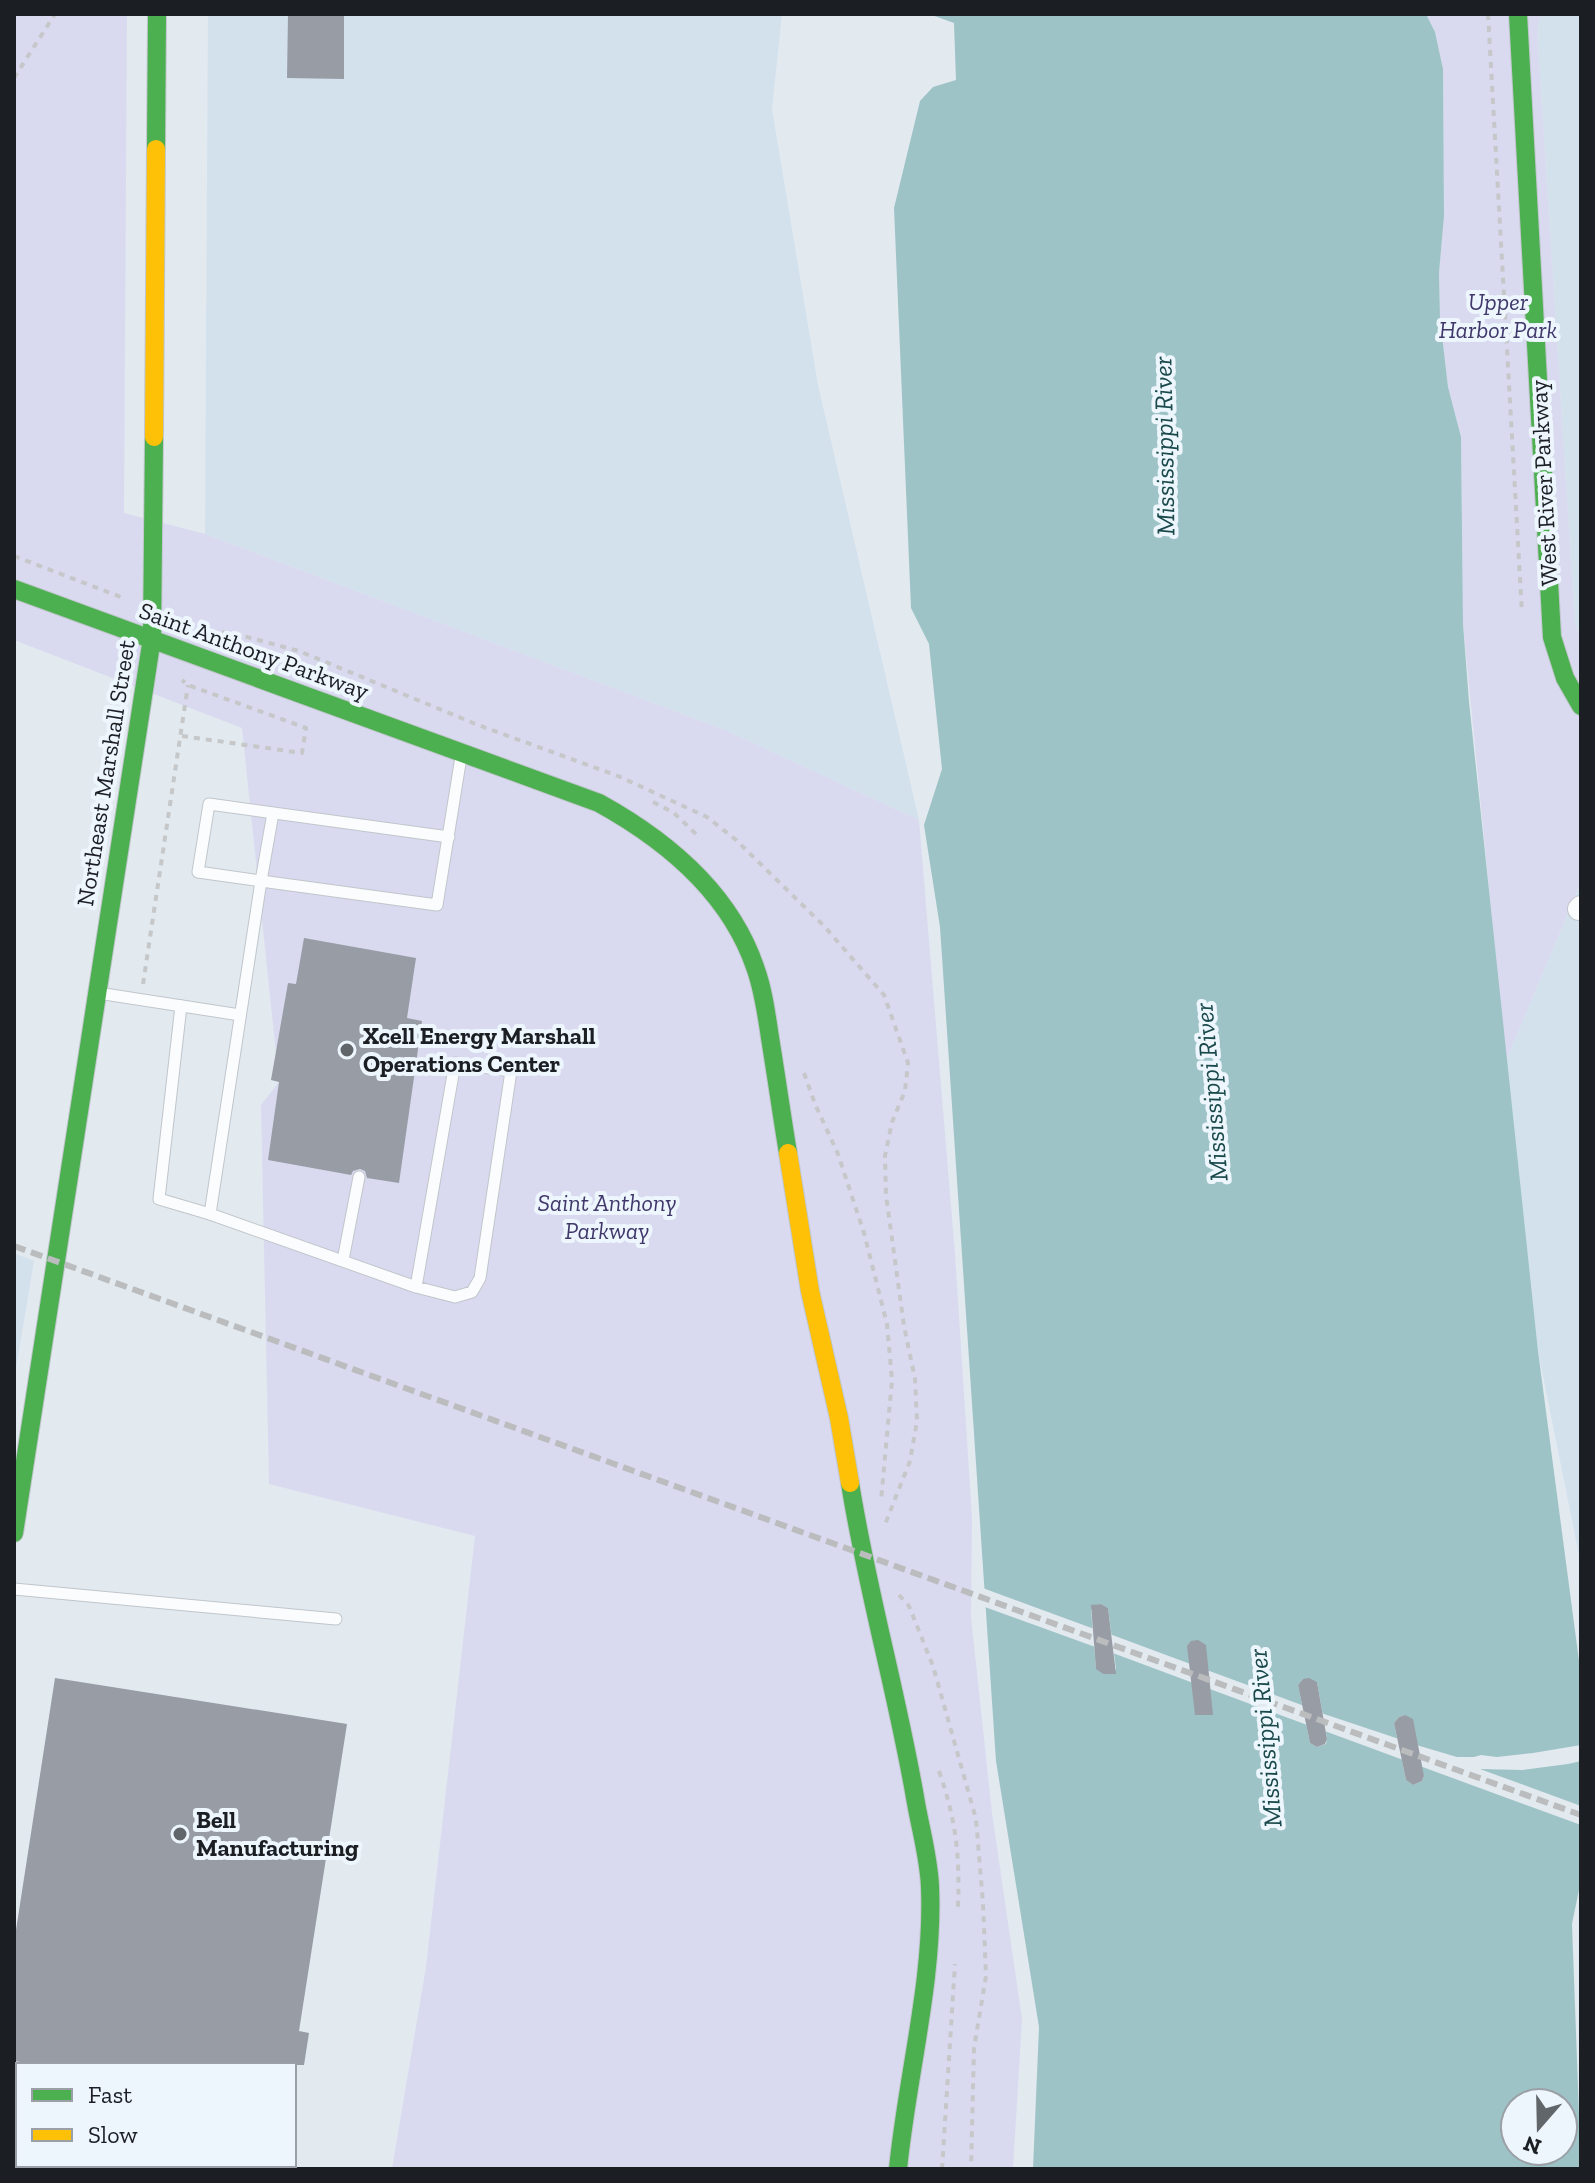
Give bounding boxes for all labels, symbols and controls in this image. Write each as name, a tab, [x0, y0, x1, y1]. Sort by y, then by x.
park label: Upper Harbor Park	[1439, 287, 1558, 344]
water label: Mississippi River	[1146, 356, 1182, 536]
street label: West River Parkway	[1524, 379, 1563, 587]
street label: Saint Anthony Parkway	[135, 595, 374, 706]
street label: Northeast Marshall Street	[70, 638, 141, 908]
water label: Mississippi River	[1187, 1001, 1235, 1183]
place label: Xcell Energy Marshall Operations Center	[363, 1021, 596, 1078]
marker: Xcell Energy Marshall Operations Center	[338, 1041, 356, 1059]
park label: Saint Anthony Parkway	[537, 1188, 677, 1245]
water label: Mississippi River	[1241, 1647, 1289, 1829]
place label: Bell Manufacturing	[196, 1805, 359, 1862]
marker: Bell Manufacturing	[171, 1825, 189, 1843]
legend	[16, 2063, 296, 2167]
text: Fast	[88, 2080, 132, 2109]
north arrow	[1499, 2087, 1579, 2167]
text: Slow	[88, 2120, 138, 2149]
text: N	[1520, 2130, 1545, 2161]

